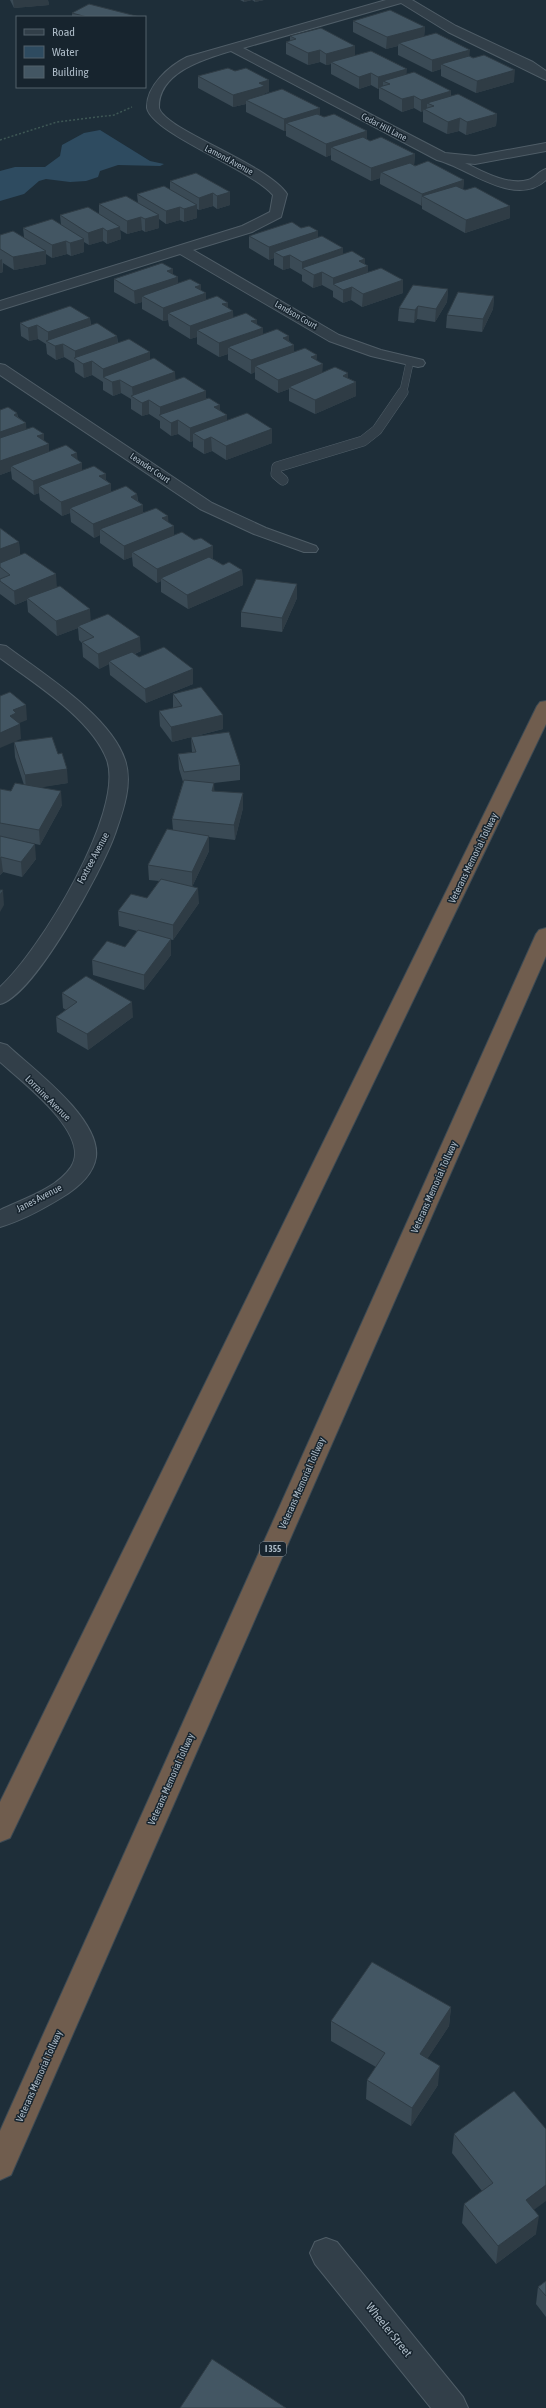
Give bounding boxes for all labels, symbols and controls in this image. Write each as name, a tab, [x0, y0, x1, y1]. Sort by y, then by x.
legend	[16, 16, 146, 88]
text: Road	[52, 25, 75, 39]
text: Water	[52, 45, 79, 59]
text: Building	[52, 65, 90, 79]
street label: Cedar Hill Lane	[360, 111, 408, 143]
street label: Lamond Avenue	[203, 143, 255, 177]
street label: Landson Court	[273, 299, 319, 331]
street label: Leander Court	[128, 451, 172, 485]
street label: Veterans Memorial Tollway	[446, 811, 500, 905]
street label: Foxtree Avenue	[75, 830, 111, 885]
street label: Lorraine Avenue	[23, 1073, 73, 1123]
street label: Veterans Memorial Tollway	[409, 1140, 459, 1234]
street label: Janes Avenue	[14, 1182, 64, 1214]
street label: Veterans Memorial Tollway	[277, 1436, 327, 1530]
road number: I 355	[260, 1542, 286, 1556]
street label: Veterans Memorial Tollway	[146, 1732, 196, 1826]
street label: Veterans Memorial Tollway	[14, 2029, 64, 2123]
street label: Wheeler Street	[363, 2300, 415, 2360]

